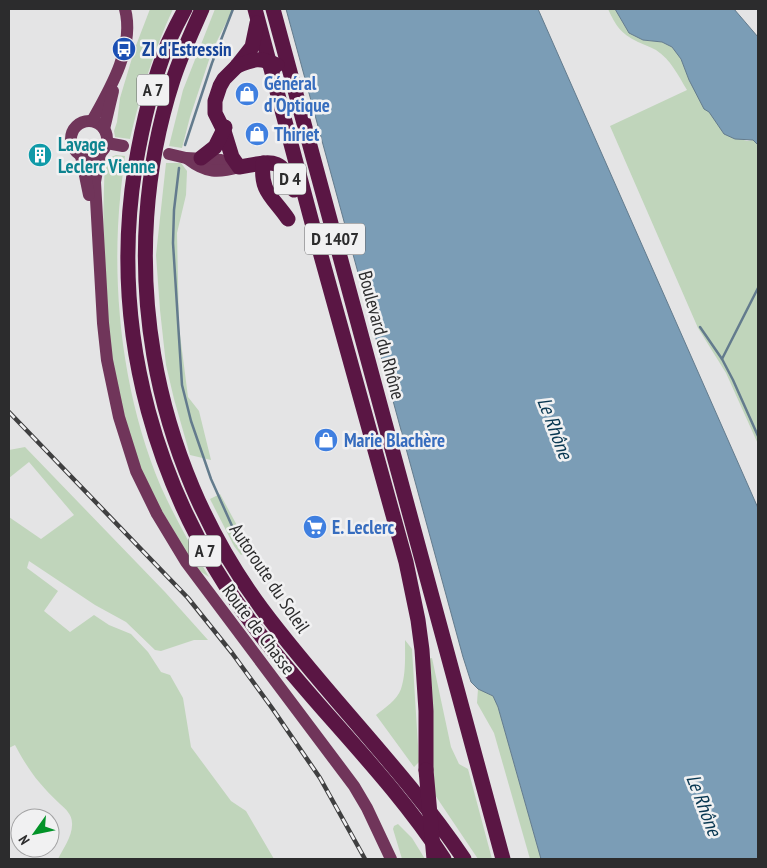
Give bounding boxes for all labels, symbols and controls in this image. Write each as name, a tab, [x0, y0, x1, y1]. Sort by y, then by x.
bus stop icon: ZI d'Estressin	[111, 36, 137, 62]
place label: ZI d'Estressin	[142, 37, 232, 61]
place label: Général d'Optique	[264, 71, 330, 117]
road number: A 7	[137, 74, 169, 106]
shop icon: Général d'Optique	[234, 81, 260, 107]
shop icon: Thiriet	[244, 121, 270, 147]
place label: Thiriet	[274, 122, 320, 146]
place label: Lavage Leclerc Vienne	[58, 132, 156, 178]
building icon: Lavage Leclerc Vienne	[27, 142, 53, 168]
road number: D 4	[274, 163, 306, 194]
road number: D 1407	[305, 223, 365, 254]
street label: Boulevard du Rhône	[353, 268, 411, 402]
water label: Le Rhône	[531, 393, 579, 464]
shop icon: Marie Blachère	[313, 427, 339, 453]
place label: Marie Blachère	[344, 428, 445, 452]
supermarket icon: E. Leclerc	[302, 514, 328, 540]
place label: E. Leclerc	[332, 515, 395, 539]
street label: Autoroute du Soleil	[225, 519, 316, 638]
road number: A 7	[189, 536, 221, 566]
street label: Route de Chasse	[217, 579, 301, 679]
water label: Le Rhône	[680, 770, 728, 841]
north arrow	[10, 808, 60, 858]
text: N	[14, 832, 34, 848]

